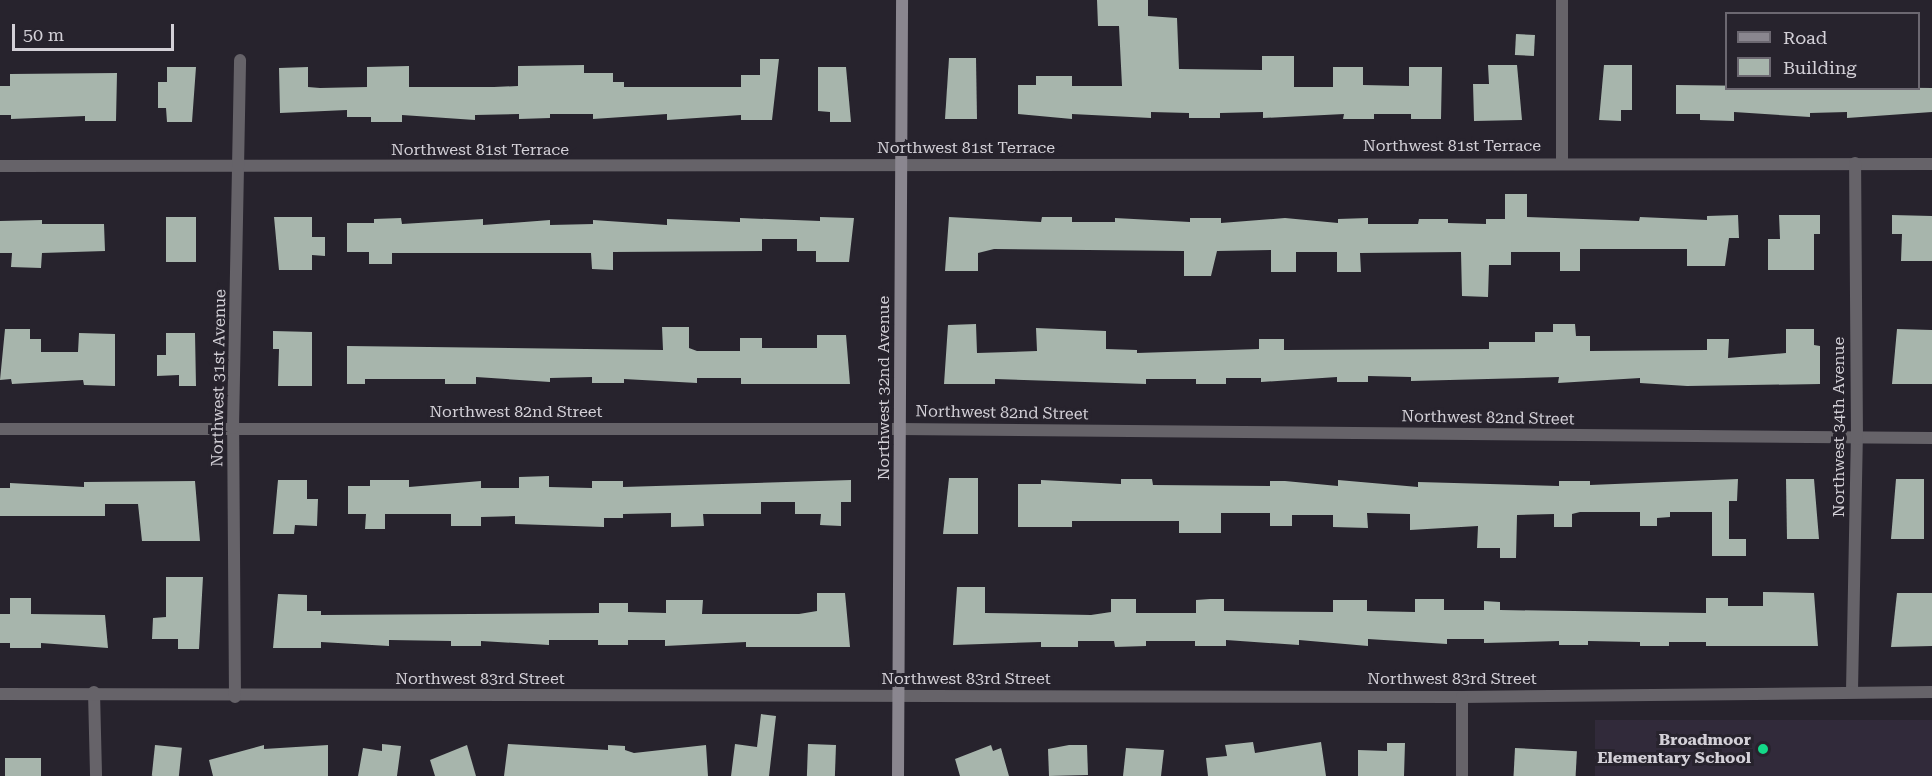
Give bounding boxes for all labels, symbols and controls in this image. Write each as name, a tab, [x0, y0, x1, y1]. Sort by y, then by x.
scale bar	[15, 12, 177, 50]
legend	[1725, 12, 1920, 90]
text: 50 m	[23, 24, 64, 45]
text: Road	[1783, 27, 1827, 48]
text: Building	[1783, 57, 1857, 78]
street label: Northwest 81st Terrace	[1363, 136, 1541, 156]
street label: Northwest 81st Terrace	[877, 138, 1055, 158]
street label: Northwest 81st Terrace	[391, 140, 569, 160]
street label: Northwest 31st Avenue	[208, 289, 230, 467]
street label: Northwest 32nd Avenue	[874, 296, 894, 480]
street label: Northwest 34th Avenue	[1829, 337, 1849, 517]
street label: Northwest 82nd Street	[429, 402, 603, 422]
street label: Northwest 82nd Street	[915, 402, 1089, 424]
street label: Northwest 82nd Street	[1401, 407, 1575, 429]
street label: Northwest 83rd Street	[395, 669, 565, 689]
street label: Northwest 83rd Street	[881, 669, 1051, 689]
street label: Northwest 83rd Street	[1367, 669, 1537, 689]
place label: Broadmoor Elementary School	[1597, 730, 1751, 768]
marker: Broadmoor Elementary School	[1756, 742, 1770, 756]

